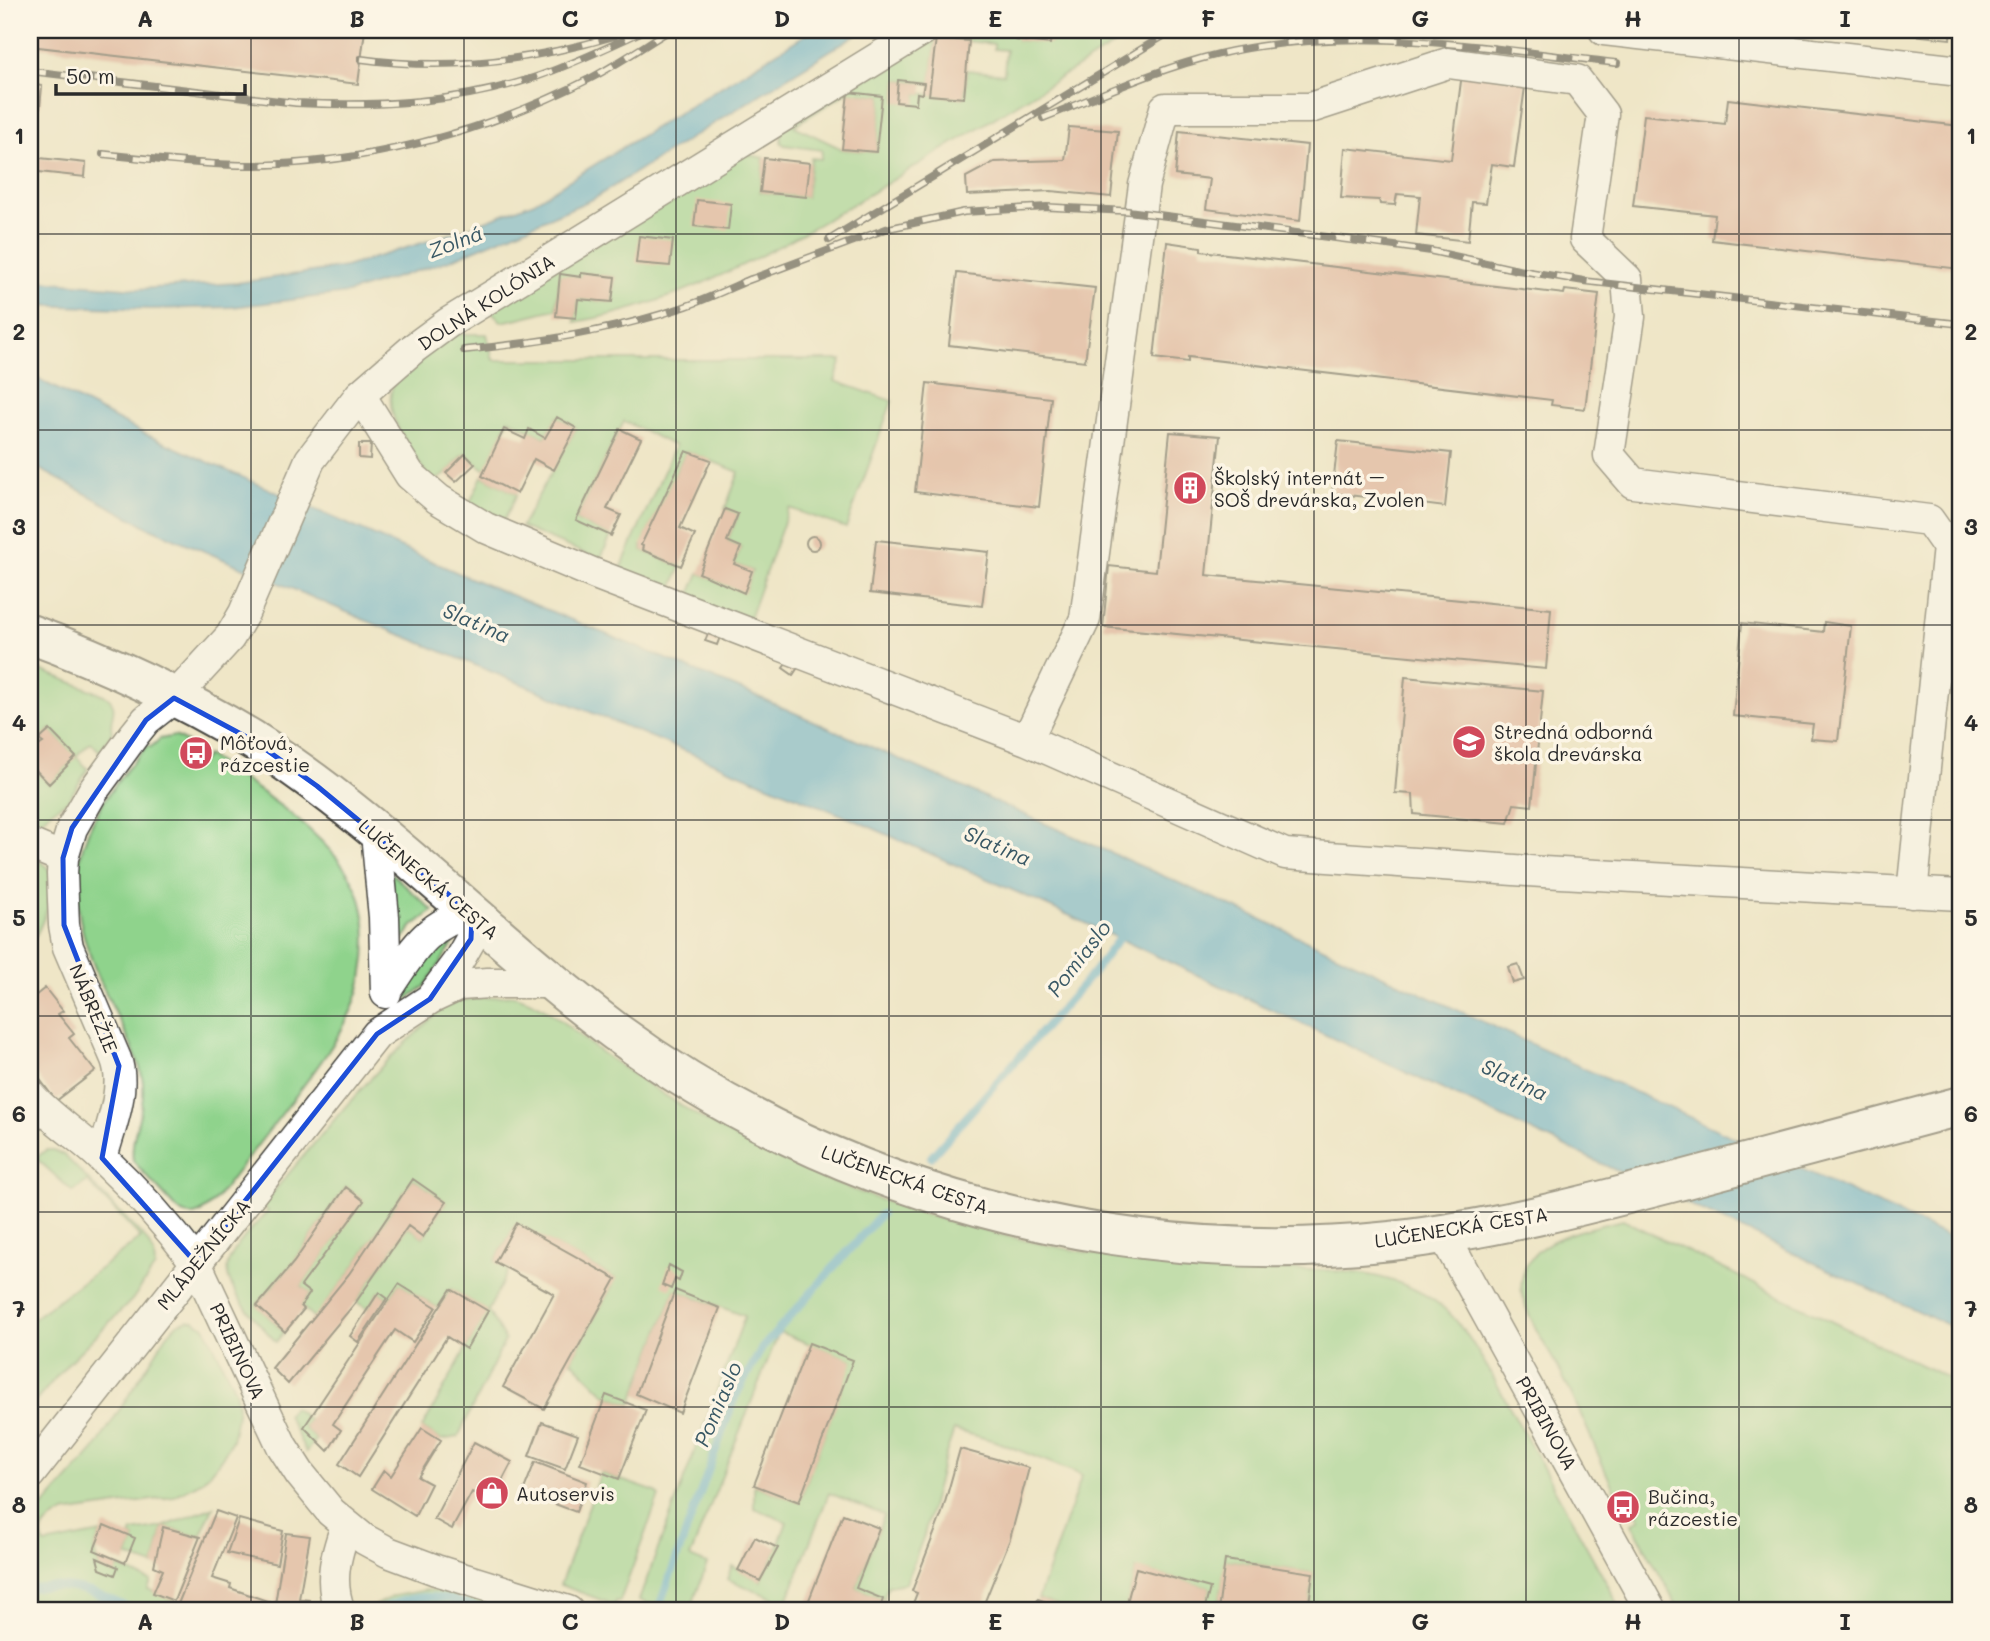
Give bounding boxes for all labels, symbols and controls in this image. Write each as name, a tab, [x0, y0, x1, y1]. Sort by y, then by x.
text: A	[137, 3, 153, 33]
text: B	[349, 3, 365, 33]
text: C	[561, 3, 579, 33]
text: D	[774, 3, 790, 33]
text: E	[988, 3, 1002, 33]
text: F	[1201, 3, 1215, 33]
text: G	[1411, 3, 1429, 33]
text: H	[1624, 3, 1642, 33]
text: I	[1839, 3, 1851, 33]
scale bar	[56, 52, 245, 96]
text: 50 m	[66, 62, 115, 89]
text: 1	[14, 120, 24, 150]
text: 1	[1966, 120, 1976, 150]
water label: Zolná	[424, 218, 486, 264]
street label: DOLNÁ KOLÓNIA	[413, 248, 559, 356]
text: 2	[13, 316, 25, 346]
text: 2	[1965, 316, 1977, 346]
place label: Školský internát – SOŠ drevárska, Zvolen	[1214, 465, 1425, 512]
building icon: Školský internát – SOŠ drevárska, Zvolen	[1171, 469, 1209, 507]
text: 3	[12, 511, 26, 541]
text: 3	[1964, 511, 1978, 541]
water label: Slatina	[439, 596, 515, 648]
text: 4	[12, 707, 26, 737]
text: 4	[1964, 707, 1978, 737]
place label: Stredná odborná škola drevárska	[1494, 719, 1653, 766]
school or university icon: Stredná odborná škola drevárska	[1450, 723, 1488, 761]
place label: Môťová, rázcestie	[220, 730, 310, 777]
bus stop icon: Môťová, rázcestie	[177, 734, 215, 772]
street label: LUČENECKÁ CESTA	[354, 813, 504, 945]
water label: Slatina	[960, 819, 1036, 871]
text: 5	[12, 902, 26, 932]
text: 5	[1964, 902, 1978, 932]
water label: Pomiaslo	[1040, 914, 1116, 1002]
street label: NÁBREŽIE	[64, 960, 124, 1056]
water label: Slatina	[1477, 1052, 1553, 1106]
text: 6	[12, 1098, 26, 1128]
text: 6	[1964, 1098, 1978, 1128]
street label: LUČENECKÁ CESTA	[818, 1139, 992, 1219]
street label: MLÁDEŽNÍCKA	[151, 1193, 255, 1315]
street label: LUČENECKÁ CESTA	[1372, 1201, 1550, 1253]
text: 7	[13, 1293, 26, 1323]
text: 7	[1965, 1293, 1978, 1323]
street label: PRIBINOVA	[205, 1299, 271, 1403]
water label: Pomiaslo	[687, 1358, 747, 1450]
street label: PRIBINOVA	[1511, 1372, 1583, 1474]
shop icon: Autoservis	[473, 1474, 511, 1512]
place label: Autoservis	[516, 1481, 615, 1506]
place label: Bučina, rázcestie	[1648, 1484, 1738, 1531]
bus stop icon: Bučina, rázcestie	[1604, 1488, 1642, 1526]
text: 8	[12, 1489, 26, 1519]
text: 8	[1964, 1489, 1978, 1519]
text: A	[137, 1606, 153, 1636]
text: B	[349, 1606, 365, 1636]
text: C	[561, 1606, 579, 1636]
text: D	[774, 1606, 790, 1636]
text: E	[988, 1606, 1002, 1636]
text: F	[1201, 1606, 1215, 1636]
text: G	[1411, 1606, 1429, 1636]
text: H	[1624, 1606, 1642, 1636]
text: I	[1839, 1606, 1851, 1636]

